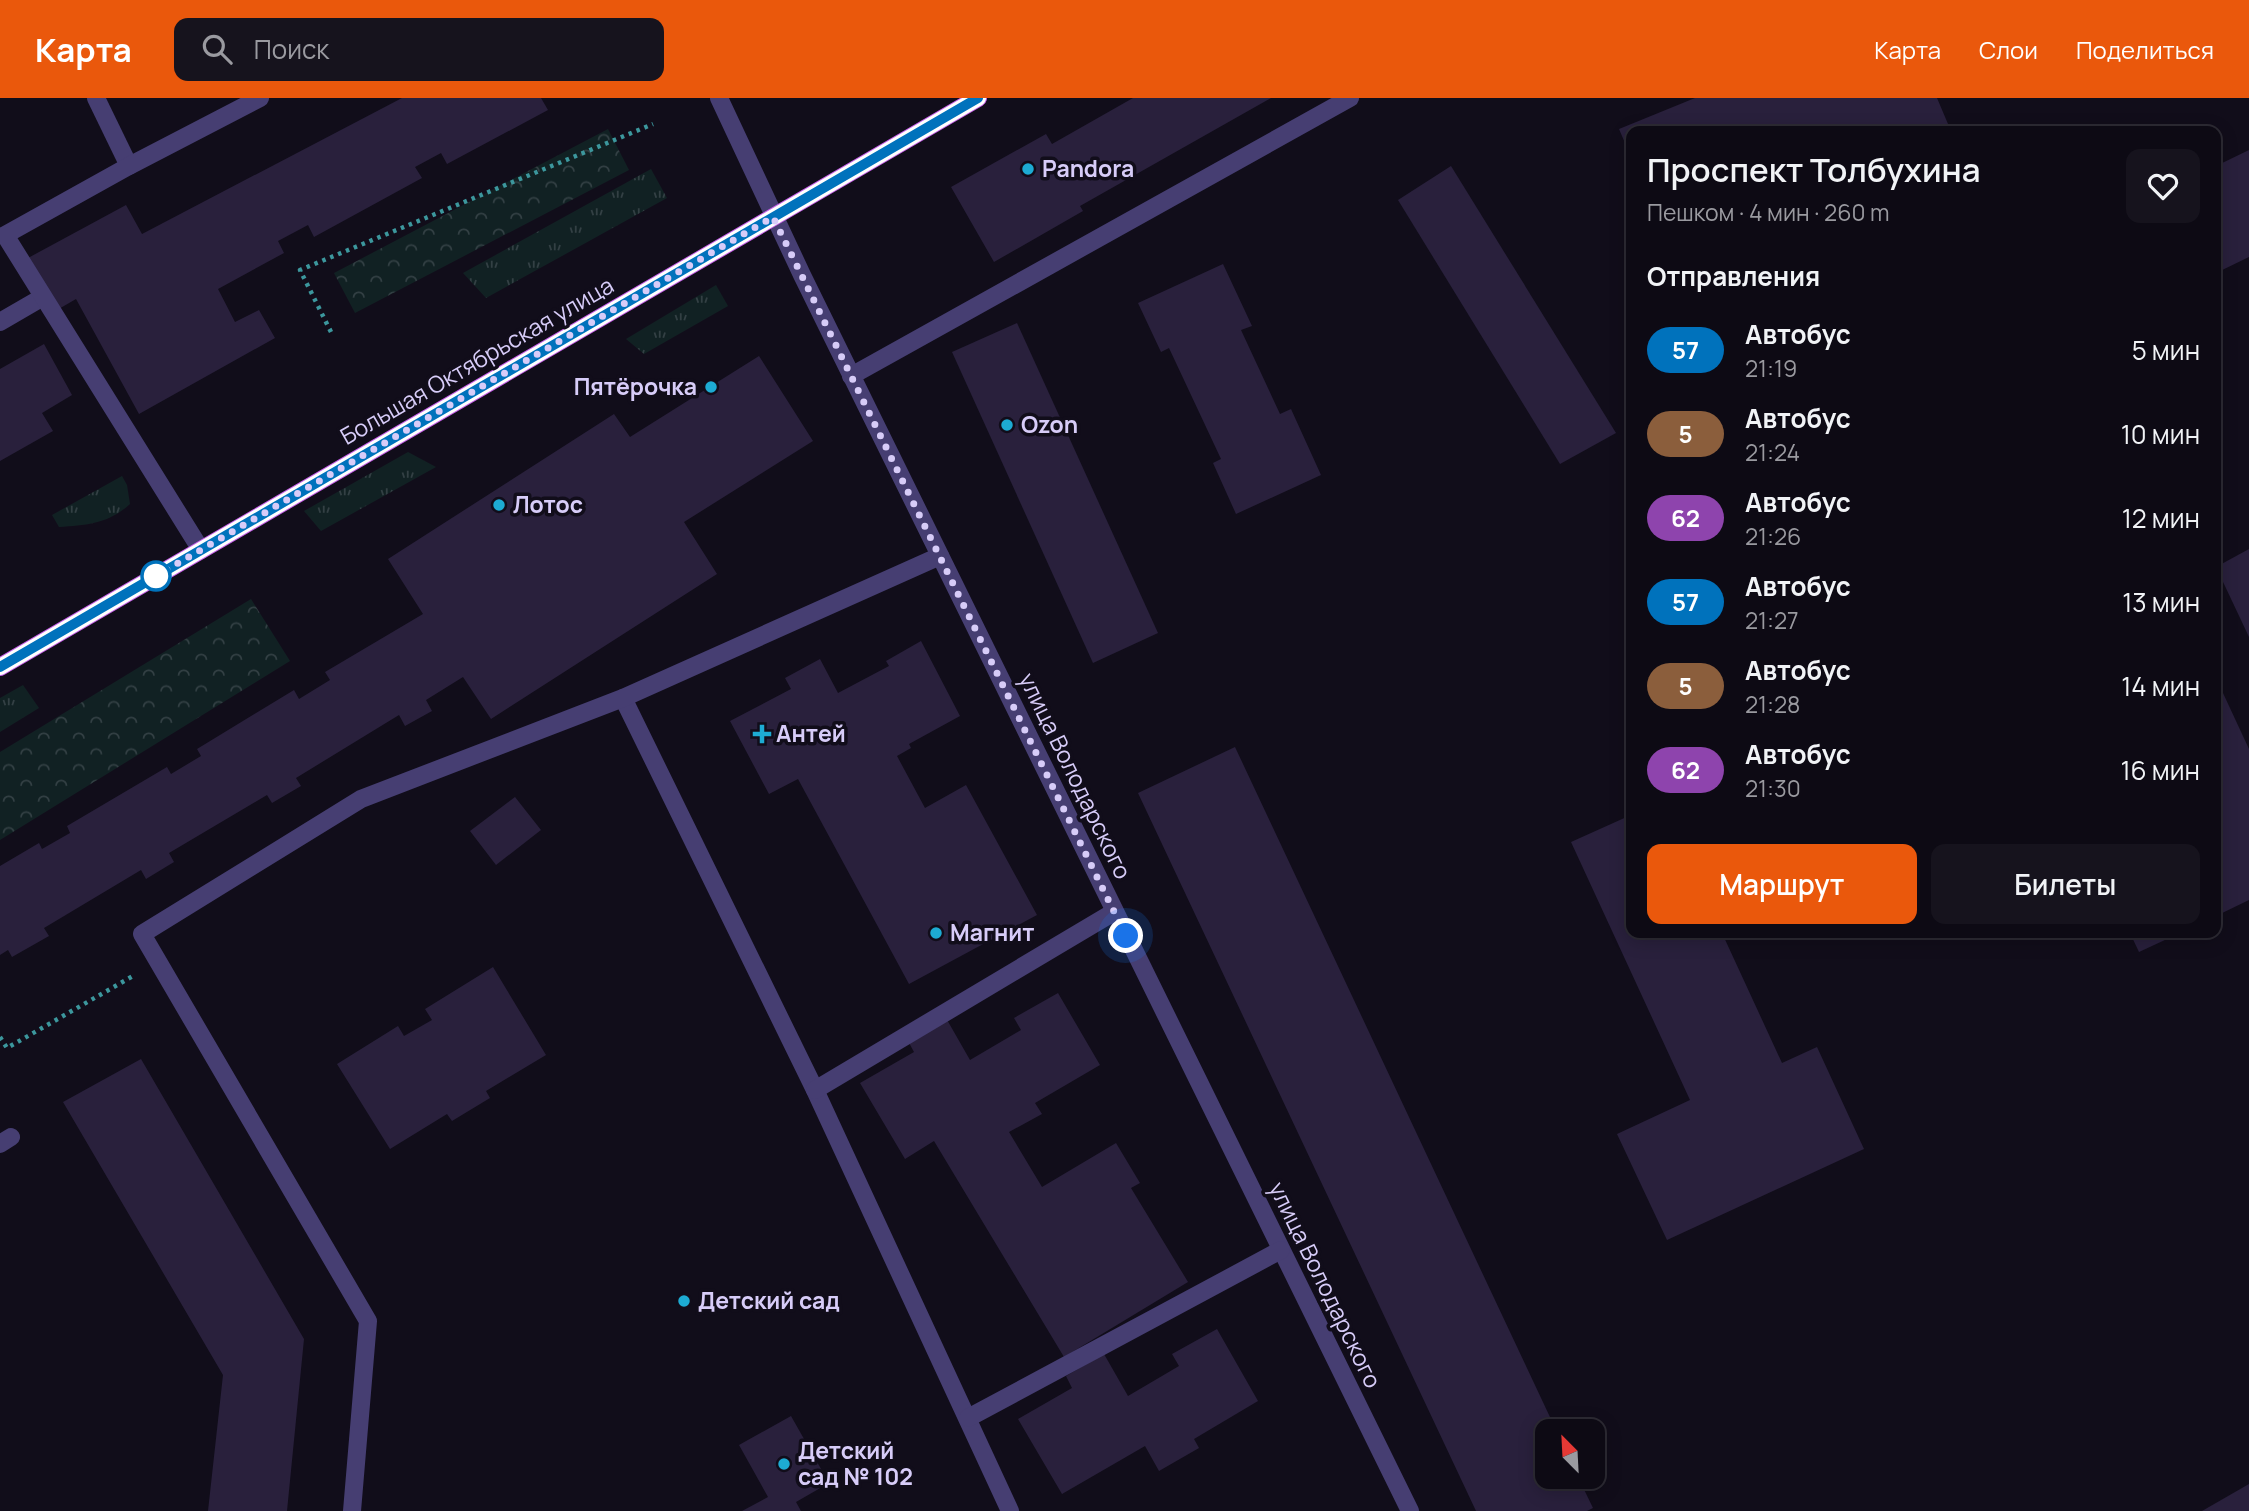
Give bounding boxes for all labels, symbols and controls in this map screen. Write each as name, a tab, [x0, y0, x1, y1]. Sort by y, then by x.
search box	[174, 18, 664, 81]
text: Карта	[35, 27, 132, 72]
icon: search	[198, 30, 236, 68]
text: Поиск	[254, 31, 329, 67]
text: Карта	[1874, 33, 1941, 66]
text: Слои	[1979, 33, 2038, 66]
text: Поделиться	[2076, 33, 2214, 66]
text: Проспект Толбухина	[1647, 147, 1981, 192]
button: heart	[2126, 149, 2200, 223]
place label: Pandora	[1042, 152, 1134, 184]
marker: Pandora	[1020, 161, 1036, 177]
text: Пешком · 4 мин · 260 m	[1647, 196, 1890, 228]
text: Отправления	[1647, 258, 1820, 294]
street label: Большая Октябрьская улица	[334, 269, 619, 452]
text: Автобус	[1745, 316, 1851, 352]
text: 5 мин	[2132, 332, 2200, 368]
text: 57	[1672, 333, 1699, 366]
text: 21:19	[1745, 352, 1797, 384]
place label: Пятёрочка	[574, 370, 697, 402]
marker: Пятёрочка	[703, 379, 719, 395]
text: Автобус	[1745, 400, 1851, 436]
place label: Ozon	[1021, 408, 1078, 440]
text: 10 мин	[2121, 416, 2200, 452]
marker: Ozon	[999, 417, 1015, 433]
text: 5	[1678, 417, 1693, 450]
text: 21:24	[1745, 436, 1800, 468]
text: Автобус	[1745, 484, 1851, 520]
place label: Лотос	[513, 488, 583, 520]
marker: Лотос	[491, 497, 507, 513]
text: 12 мин	[2122, 500, 2200, 536]
text: 62	[1671, 501, 1700, 534]
text: 21:26	[1745, 520, 1801, 552]
unlabelled marker	[141, 561, 171, 591]
text: Автобус	[1745, 568, 1851, 604]
text: 13 мин	[2122, 584, 2200, 620]
text: 57	[1672, 585, 1699, 618]
text: 21:27	[1745, 604, 1799, 636]
text: Автобус	[1745, 652, 1851, 688]
street label: улица Володарского	[1012, 667, 1140, 884]
text: 14 мин	[2121, 668, 2200, 704]
text: 5	[1678, 669, 1693, 702]
text: 21:28	[1745, 688, 1800, 720]
place label: Антей	[776, 717, 846, 749]
marker: Антей	[754, 726, 770, 742]
text: Автобус	[1745, 736, 1851, 772]
text: 16 мин	[2120, 752, 2200, 788]
text: 62	[1671, 753, 1700, 786]
text: 21:30	[1745, 772, 1801, 804]
button: Маршрут	[1647, 844, 1917, 924]
button: Билеты	[1931, 844, 2200, 924]
place label: Магнит	[950, 916, 1034, 948]
your location	[1108, 918, 1143, 953]
marker: Магнит	[928, 925, 944, 941]
street label: улица Володарского	[1262, 1176, 1390, 1393]
place label: Детский сад	[698, 1284, 840, 1316]
marker: Детский сад	[676, 1293, 692, 1309]
north arrow	[1535, 1419, 1605, 1489]
map controls	[1535, 1419, 1605, 1489]
place label: Детский сад № 102	[798, 1434, 913, 1492]
marker: Детский сад № 102	[776, 1456, 792, 1472]

